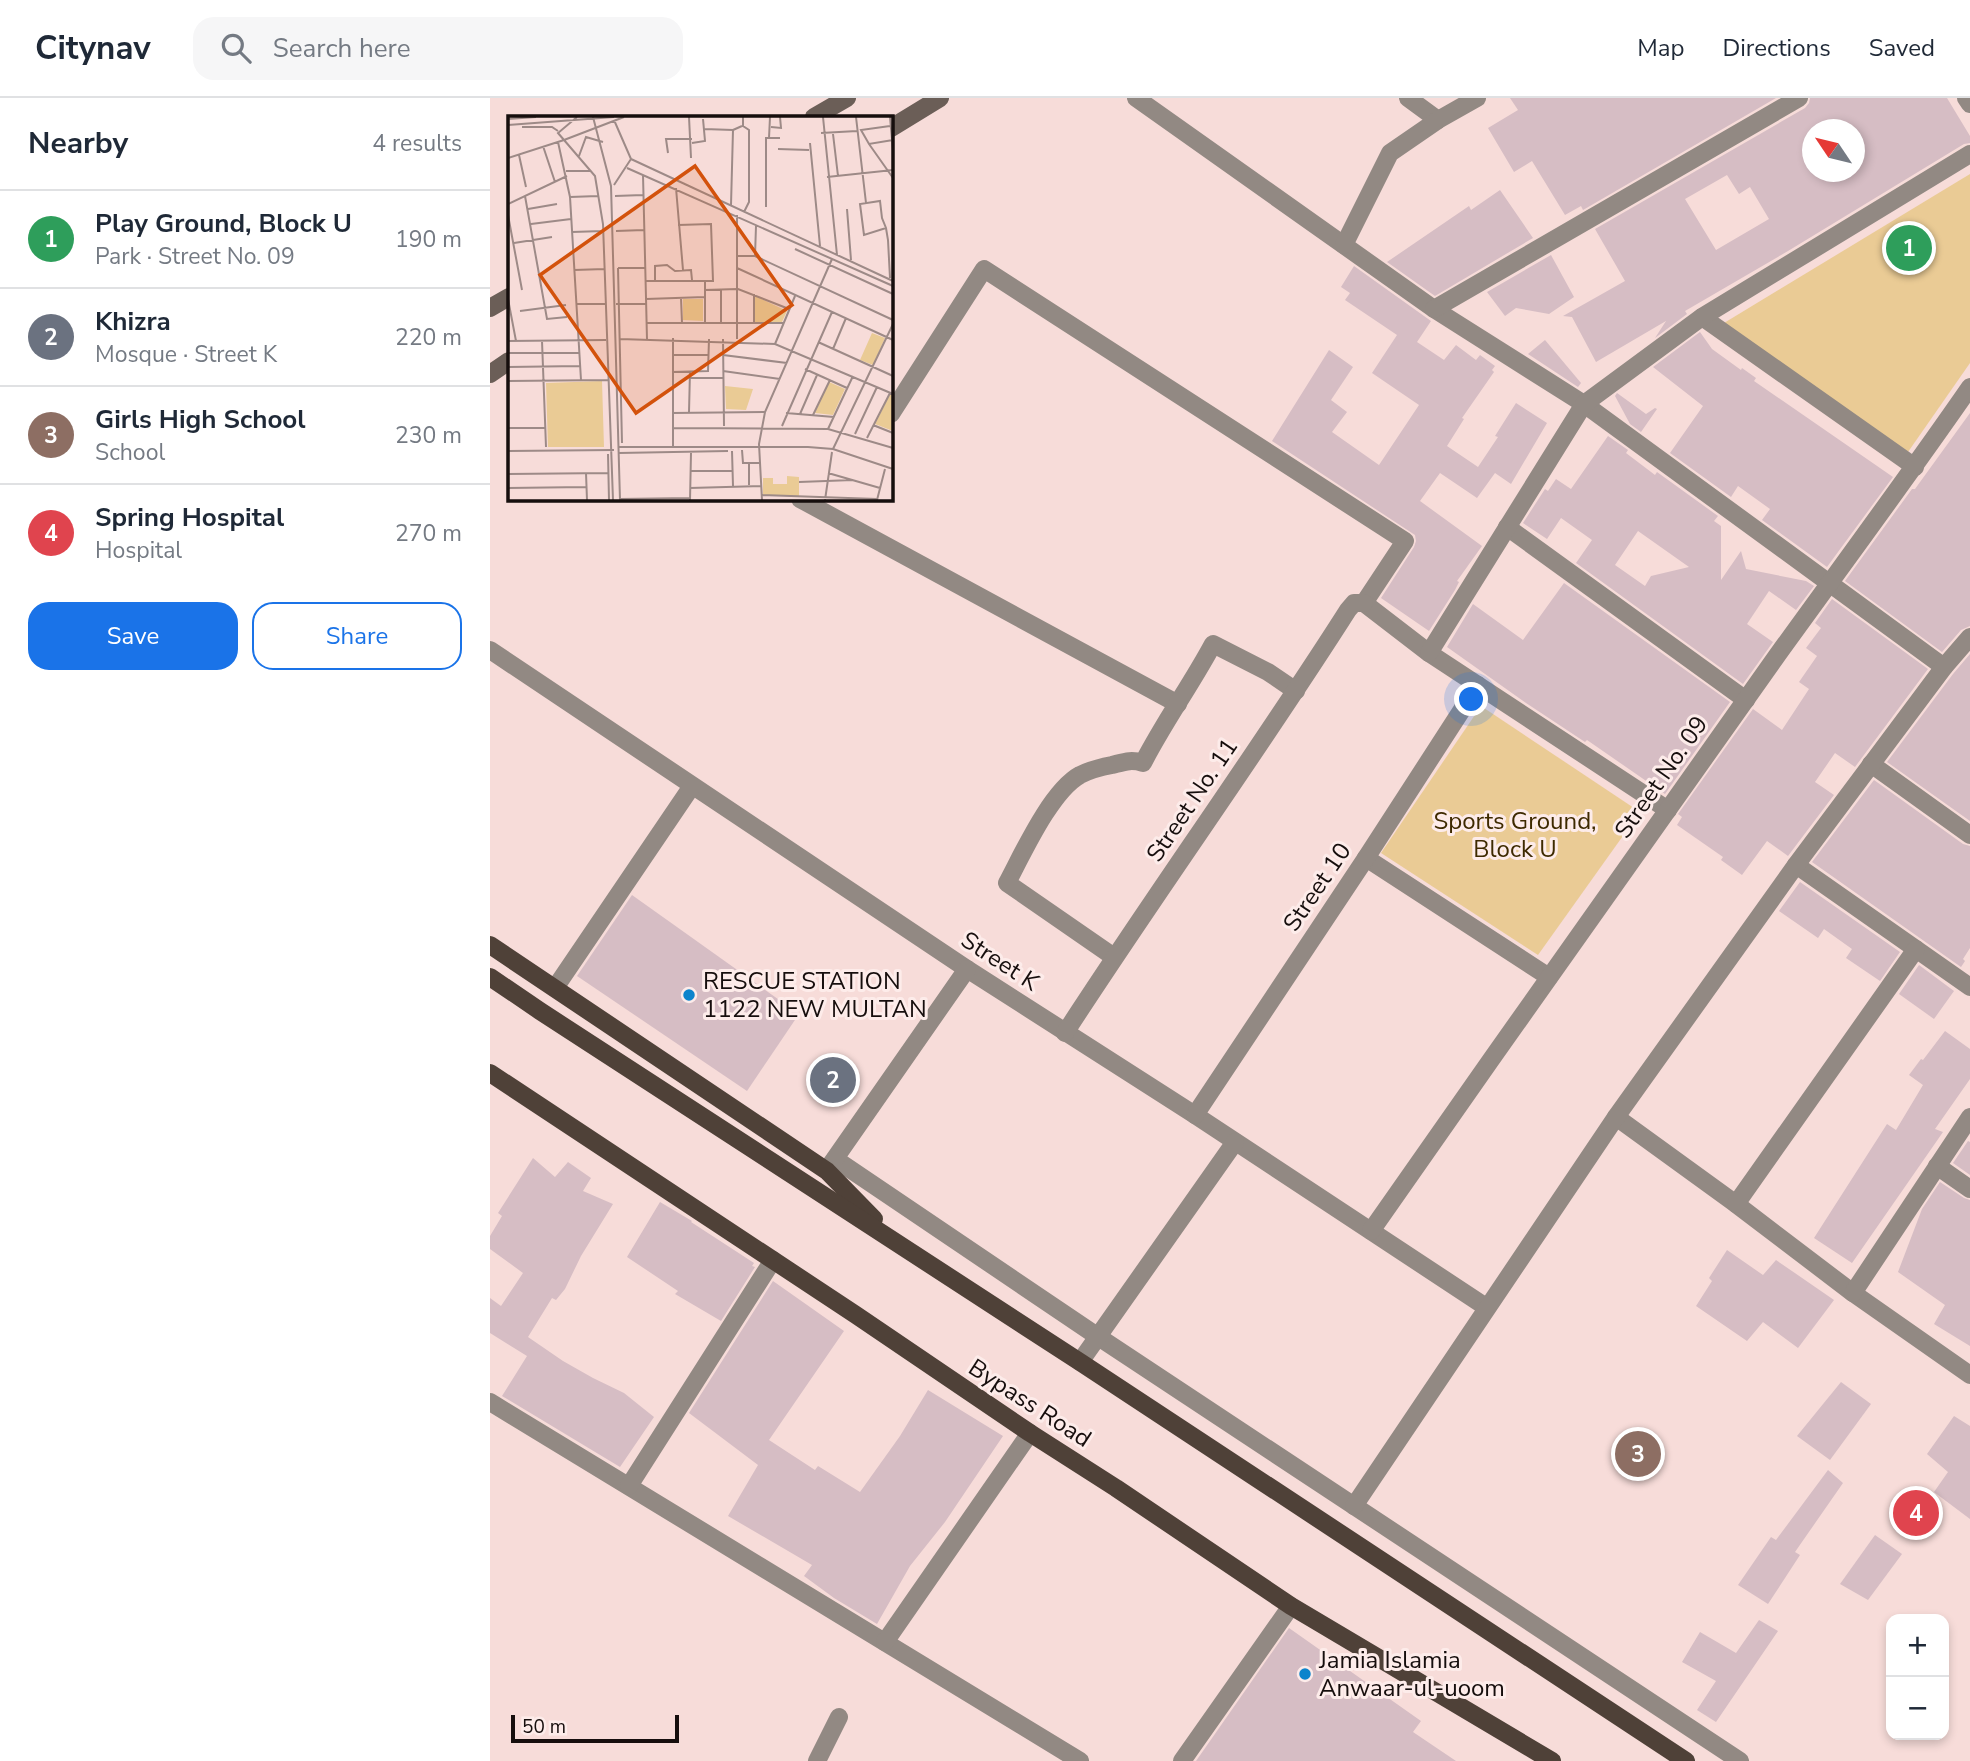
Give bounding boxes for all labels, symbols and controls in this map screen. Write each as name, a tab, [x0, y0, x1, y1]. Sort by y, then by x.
search box	[193, 17, 683, 80]
text: Citynav	[35, 26, 151, 71]
icon: search	[217, 29, 255, 67]
text: Search here	[273, 31, 411, 66]
text: Map	[1637, 32, 1684, 64]
text: Directions	[1722, 32, 1831, 64]
text: Saved	[1869, 32, 1935, 64]
inset map	[508, 116, 892, 500]
north arrow	[1802, 119, 1865, 182]
text: Nearby	[28, 123, 128, 164]
text: 4 results	[372, 128, 462, 159]
text: Play Ground, Block U	[95, 206, 352, 241]
pin: 1	[1886, 222, 1932, 274]
text: 1	[44, 224, 58, 255]
text: 190 m	[395, 224, 462, 255]
text: Park · Street No. 09	[95, 241, 295, 272]
text: Khizra	[95, 304, 171, 339]
text: 2	[44, 322, 58, 353]
text: 220 m	[395, 322, 462, 353]
text: Mosque · Street K	[95, 339, 277, 370]
text: Girls High School	[95, 402, 306, 437]
text: 3	[44, 420, 58, 451]
text: 230 m	[395, 420, 462, 451]
text: School	[95, 437, 165, 468]
text: Spring Hospital	[95, 500, 284, 535]
text: 4	[44, 518, 58, 549]
text: 270 m	[395, 518, 462, 549]
text: Hospital	[95, 535, 182, 566]
button: Save	[28, 602, 238, 670]
button: Share	[252, 602, 462, 670]
your location	[1454, 682, 1488, 716]
street label: Street No. 09	[1607, 709, 1715, 845]
street label: Street No. 11	[1139, 732, 1245, 868]
park label: Sports Ground, Block U	[1433, 805, 1597, 865]
street label: Street 10	[1276, 836, 1358, 938]
street label: Street K	[955, 924, 1046, 999]
place label: RESCUE STATION 1122 NEW MULTAN	[703, 965, 927, 1025]
marker: RESCUE STATION 1122 NEW MULTAN	[681, 987, 697, 1003]
pin: 2	[810, 1054, 856, 1106]
street label: Bypass Road	[962, 1351, 1098, 1455]
pin: 3	[1615, 1428, 1661, 1480]
pin: 4	[1893, 1487, 1939, 1539]
map controls	[1886, 1614, 1949, 1740]
button: +	[1886, 1614, 1949, 1677]
place label: Jamia Islamia Anwaar-ul-uoom	[1318, 1644, 1505, 1704]
marker: Jamia Islamia Anwaar-ul-uoom	[1297, 1666, 1313, 1682]
button: −	[1886, 1677, 1949, 1740]
scale bar	[511, 1712, 679, 1744]
text: 50 m	[522, 1714, 566, 1740]

